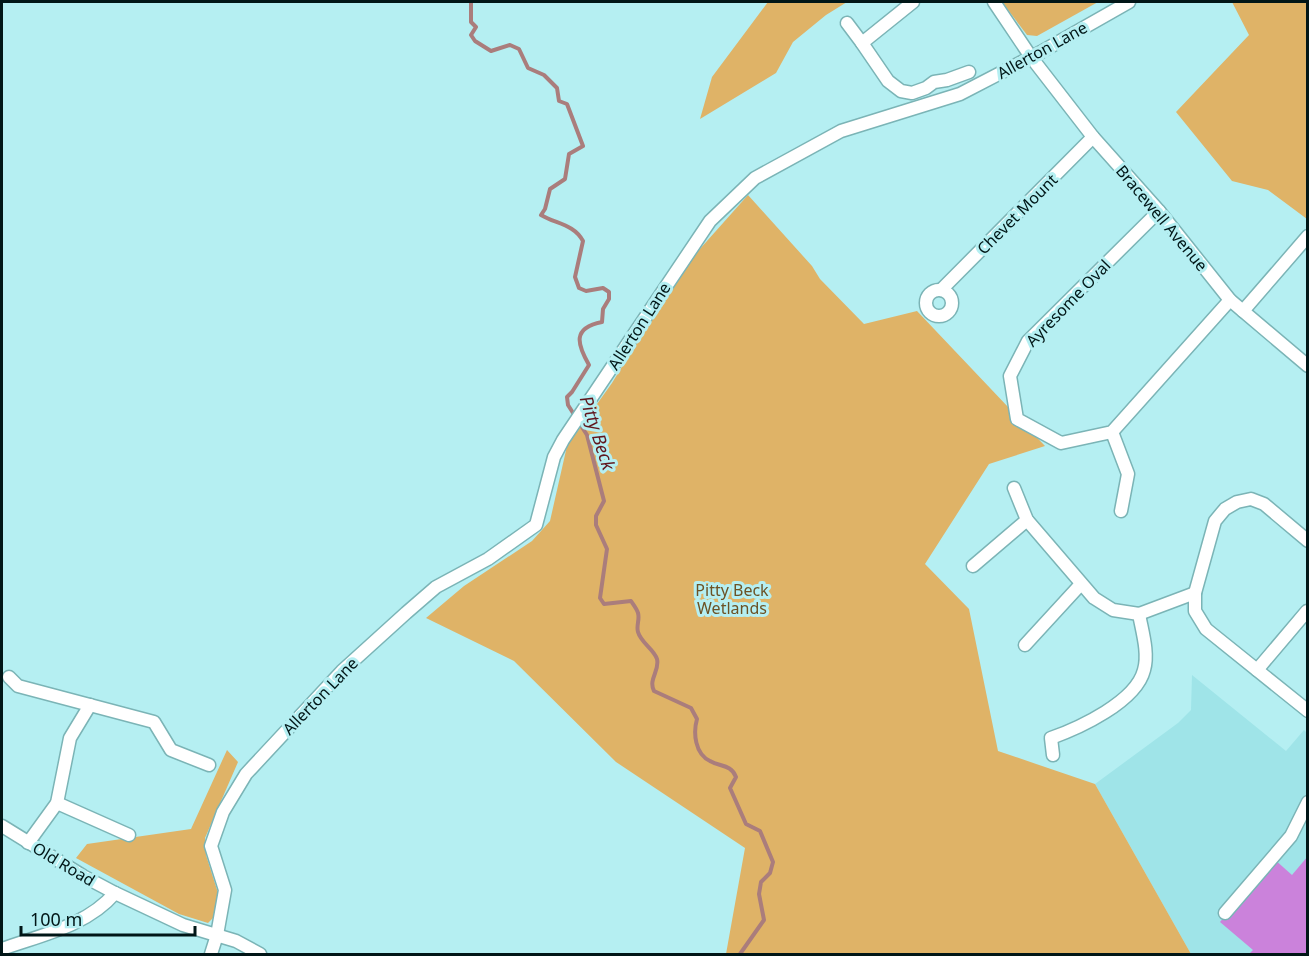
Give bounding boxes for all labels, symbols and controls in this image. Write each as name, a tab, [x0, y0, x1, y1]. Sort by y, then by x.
street label: Allerton Lane	[993, 16, 1091, 84]
street label: Bracewell Avenue	[1111, 160, 1213, 276]
street label: Chevet Mount	[972, 169, 1062, 259]
street label: Ayresome Oval	[1021, 255, 1115, 351]
street label: Allerton Lane	[603, 278, 675, 374]
water label: Pitty Beck	[575, 392, 622, 474]
park label: Pitty Beck Wetlands	[695, 579, 769, 619]
street label: Allerton Lane	[277, 652, 363, 740]
street label: Old Road	[29, 837, 99, 891]
scale bar	[21, 899, 195, 937]
text: 100 m	[30, 907, 82, 931]

